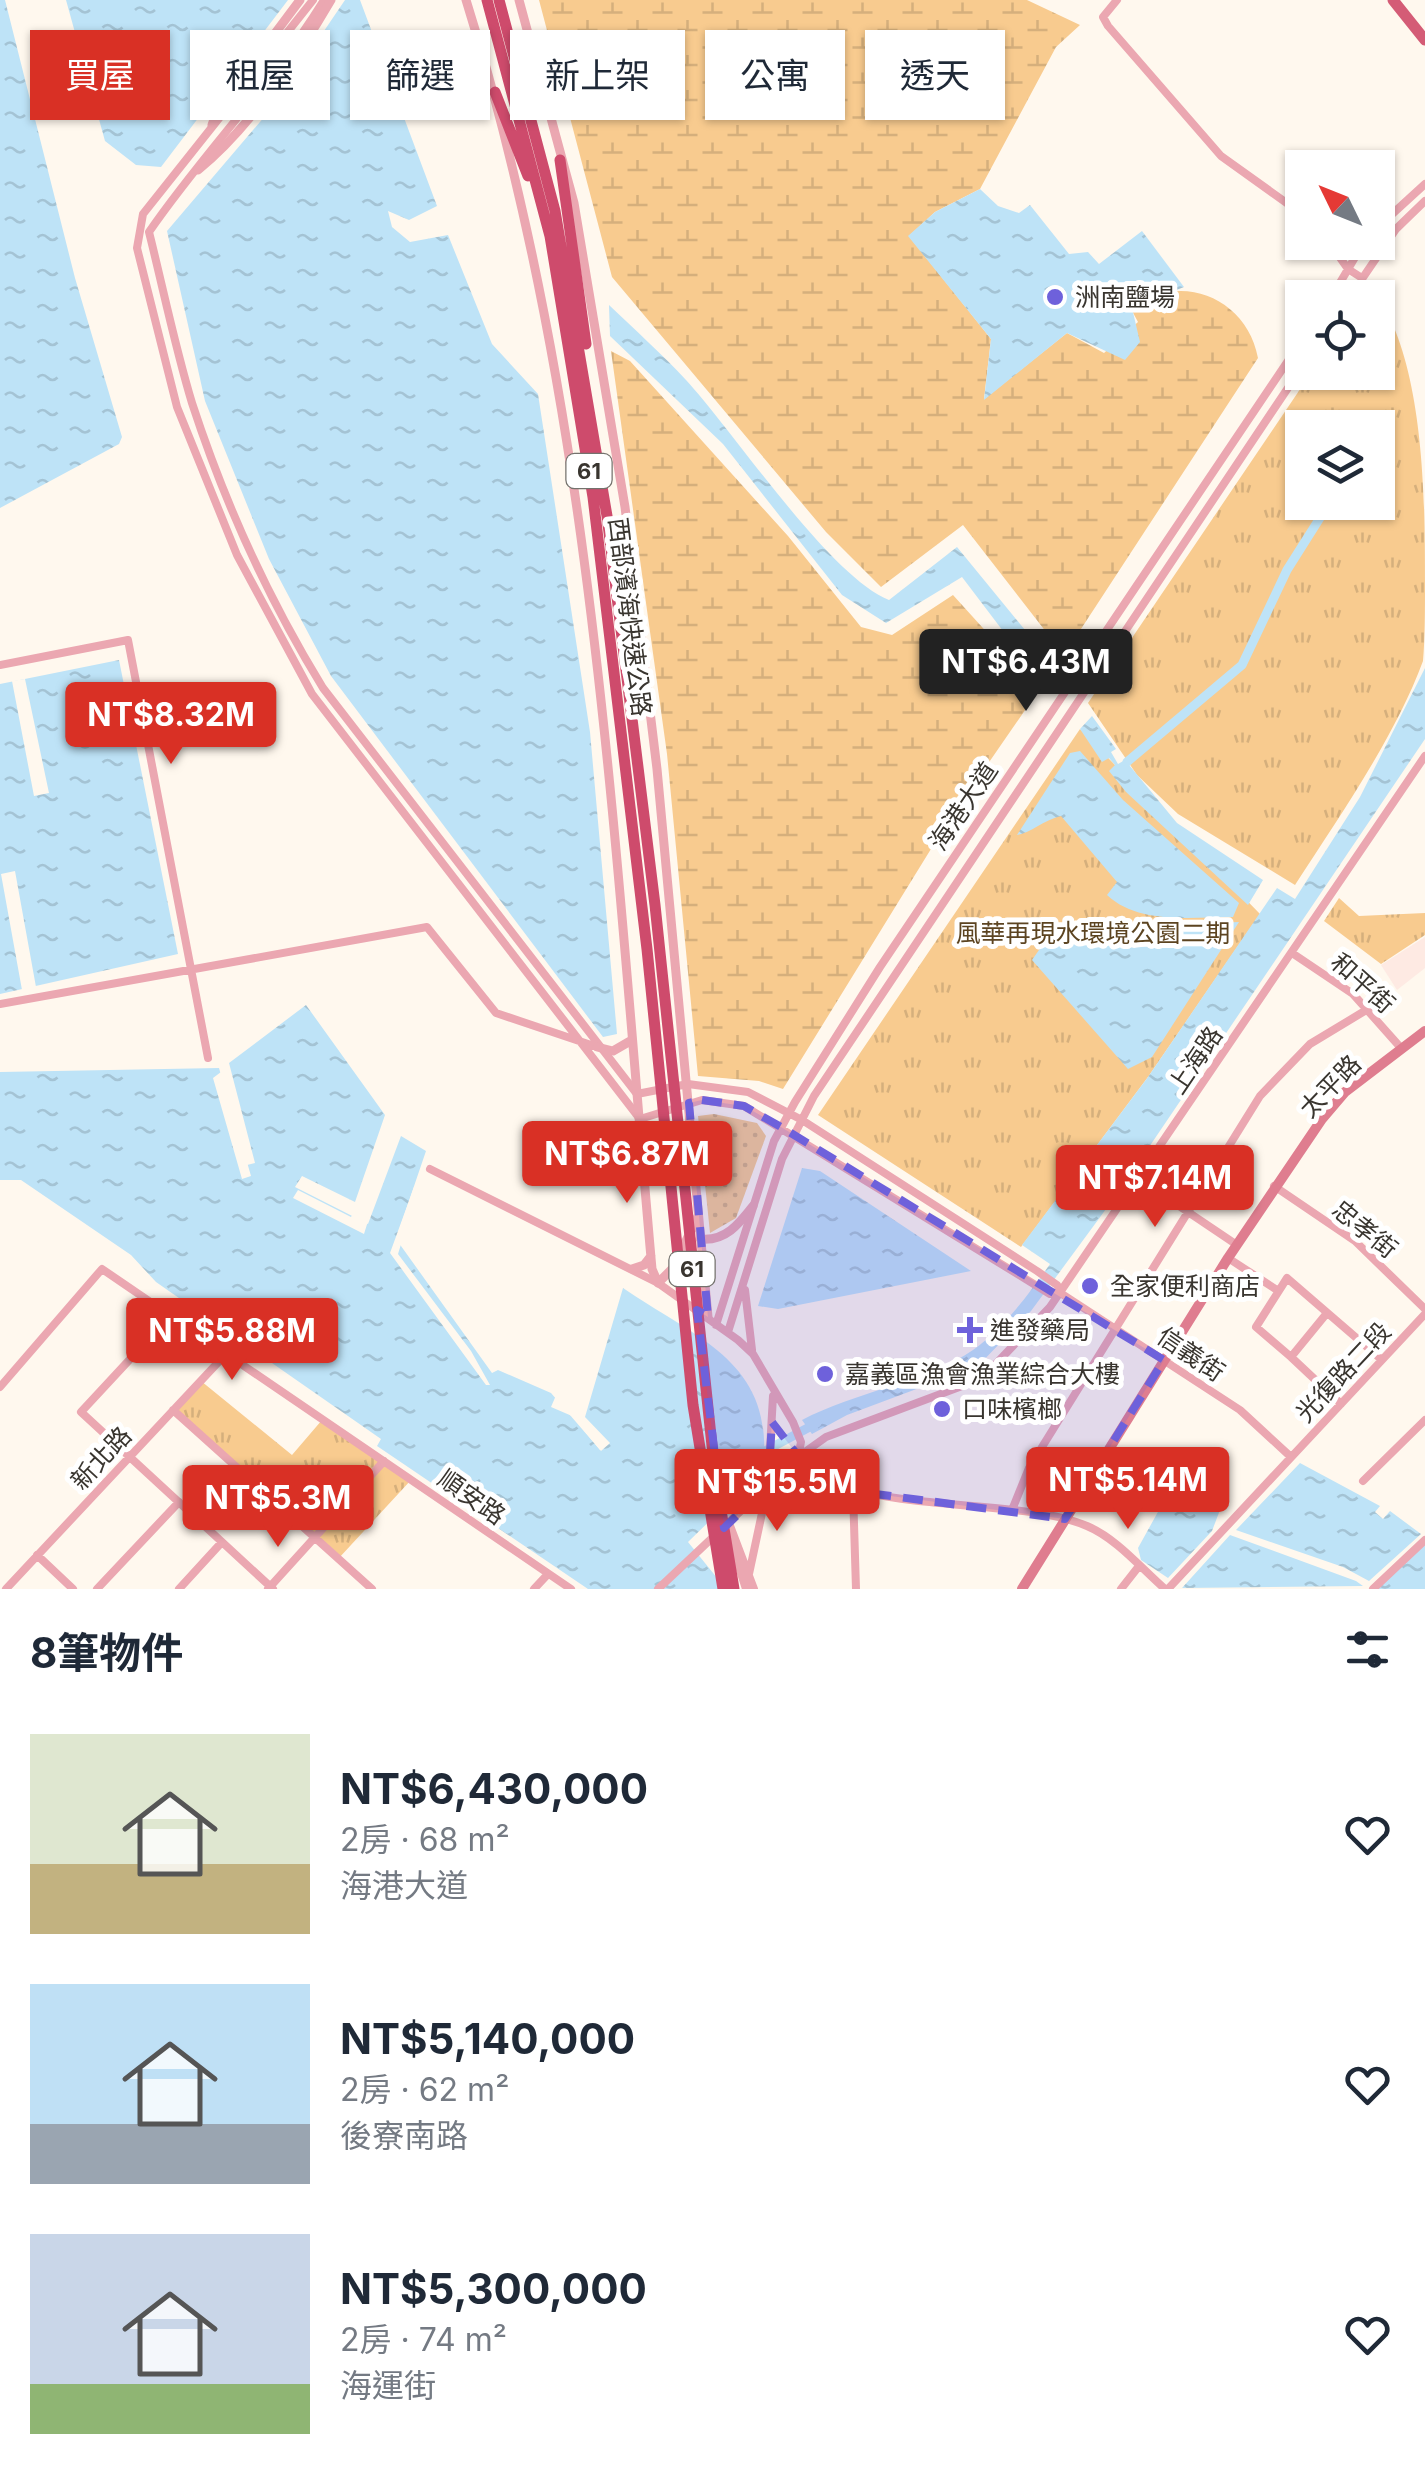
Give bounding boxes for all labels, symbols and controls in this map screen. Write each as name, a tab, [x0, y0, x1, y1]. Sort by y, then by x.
chip: 買屋	[30, 30, 170, 120]
chip: 租屋	[190, 30, 330, 120]
chip: 篩選	[350, 30, 490, 120]
chip: 新上架	[510, 30, 685, 120]
chip: 公寓	[705, 30, 845, 120]
chip: 透天	[865, 30, 1005, 120]
north arrow	[1285, 150, 1395, 260]
map controls	[1285, 150, 1395, 520]
button: locate	[1285, 280, 1395, 390]
place label: 洲南鹽場	[1075, 282, 1175, 312]
marker: 洲南鹽場	[1044, 286, 1066, 308]
button: layers	[1285, 410, 1395, 520]
road number: 61	[566, 454, 612, 488]
street label: 西部濱海快速公路	[603, 516, 657, 718]
pin: NT$6.43M	[923, 629, 1129, 714]
text: NT$6.43M	[941, 642, 1111, 681]
pin: NT$8.32M	[68, 682, 274, 767]
text: NT$8.32M	[87, 695, 255, 734]
street label: 海港大道	[923, 756, 1003, 856]
park label: 風華再現水環境公園二期	[955, 918, 1231, 948]
street label: 和平街	[1325, 947, 1401, 1019]
street label: 上海路	[1162, 1021, 1228, 1099]
street label: 太平路	[1293, 1049, 1367, 1123]
pin: NT$6.87M	[524, 1121, 730, 1206]
text: NT$6.87M	[544, 1134, 710, 1173]
pin: NT$7.14M	[1052, 1145, 1258, 1230]
text: NT$7.14M	[1078, 1158, 1232, 1197]
street label: 忠孝街	[1326, 1194, 1404, 1264]
road number: 61	[670, 1252, 714, 1286]
place label: 全家便利商店	[1110, 1271, 1260, 1301]
marker: 全家便利商店	[1079, 1275, 1101, 1297]
pin: NT$5.88M	[129, 1298, 335, 1383]
text: NT$5.88M	[148, 1311, 316, 1350]
place label: 進發藥局	[990, 1315, 1090, 1345]
street label: 光復路二段	[1289, 1316, 1397, 1428]
marker: 進發藥局	[959, 1319, 981, 1341]
street label: 信義街	[1152, 1321, 1230, 1387]
place label: 嘉義區漁會漁業綜合大樓	[845, 1359, 1120, 1389]
marker: 嘉義區漁會漁業綜合大樓	[814, 1363, 836, 1385]
place label: 口味檳榔	[962, 1394, 1062, 1424]
marker: 口味檳榔	[931, 1398, 953, 1420]
street label: 新北路	[64, 1420, 138, 1496]
pin: NT$5.14M	[1025, 1447, 1231, 1532]
pin: NT$15.5M	[674, 1449, 880, 1534]
text: NT$5.14M	[1048, 1460, 1208, 1499]
text: NT$15.5M	[697, 1462, 857, 1501]
street label: 順安路	[433, 1463, 511, 1531]
pin: NT$5.3M	[186, 1465, 370, 1550]
text: NT$5.3M	[205, 1478, 351, 1517]
icon: filters	[1340, 1622, 1395, 1677]
text: 8筆物件	[30, 1627, 183, 1678]
text: NT$6,430,000	[340, 1763, 648, 1814]
icon: home	[110, 1774, 230, 1894]
icon: heart	[1340, 1807, 1395, 1862]
text: 2房 · 68 m²	[340, 1820, 510, 1859]
text: 海港大道	[340, 1866, 468, 1905]
text: NT$5,140,000	[340, 2013, 635, 2064]
icon: home	[110, 2024, 230, 2144]
icon: heart	[1340, 2057, 1395, 2112]
text: 2房 · 62 m²	[340, 2070, 509, 2109]
text: 後寮南路	[340, 2116, 468, 2155]
text: NT$5,300,000	[340, 2263, 647, 2314]
icon: home	[110, 2274, 230, 2394]
icon: heart	[1340, 2307, 1395, 2362]
text: 2房 · 74 m²	[340, 2320, 507, 2359]
text: 海運街	[340, 2366, 436, 2405]

